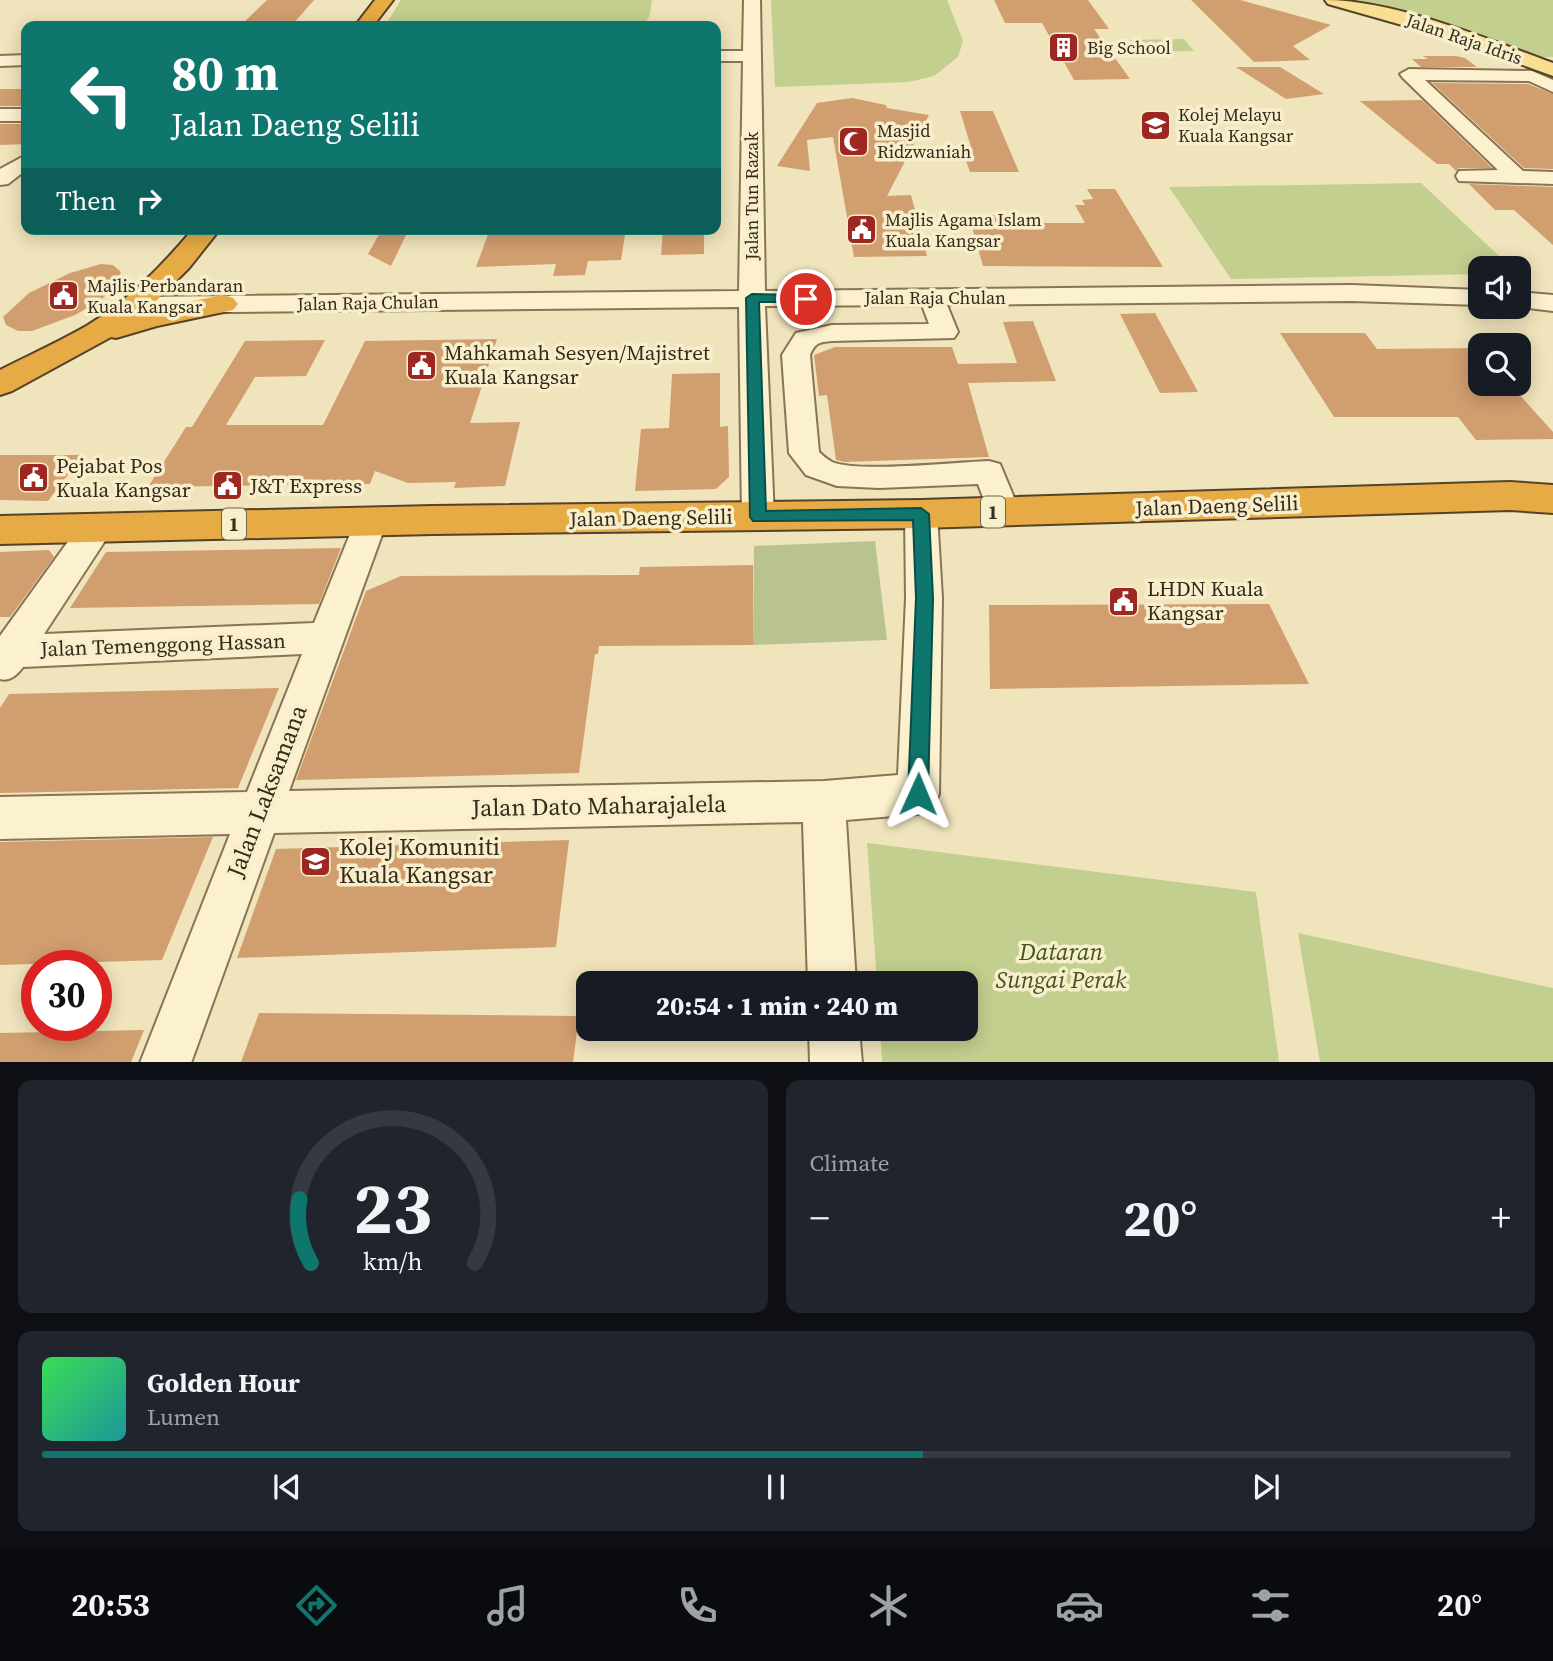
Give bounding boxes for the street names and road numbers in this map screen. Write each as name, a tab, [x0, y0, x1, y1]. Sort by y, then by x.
street label: Jalan Raja Idris	[1402, 7, 1526, 70]
street label: Jalan Tun Razak	[739, 132, 764, 261]
street label: Jalan Raja Chulan	[863, 285, 1006, 310]
street label: Jalan Raja Chulan	[296, 289, 439, 316]
street label: Jalan Daeng Selili	[1134, 488, 1299, 523]
road number: 1	[981, 496, 1005, 527]
street label: Jalan Daeng Selili	[568, 502, 733, 533]
road number: 1	[222, 509, 246, 540]
street label: Jalan Temenggong Hassan	[39, 626, 287, 663]
street label: Jalan Laksamana	[218, 699, 315, 883]
street label: Jalan Dato Maharajalela	[470, 787, 727, 824]

